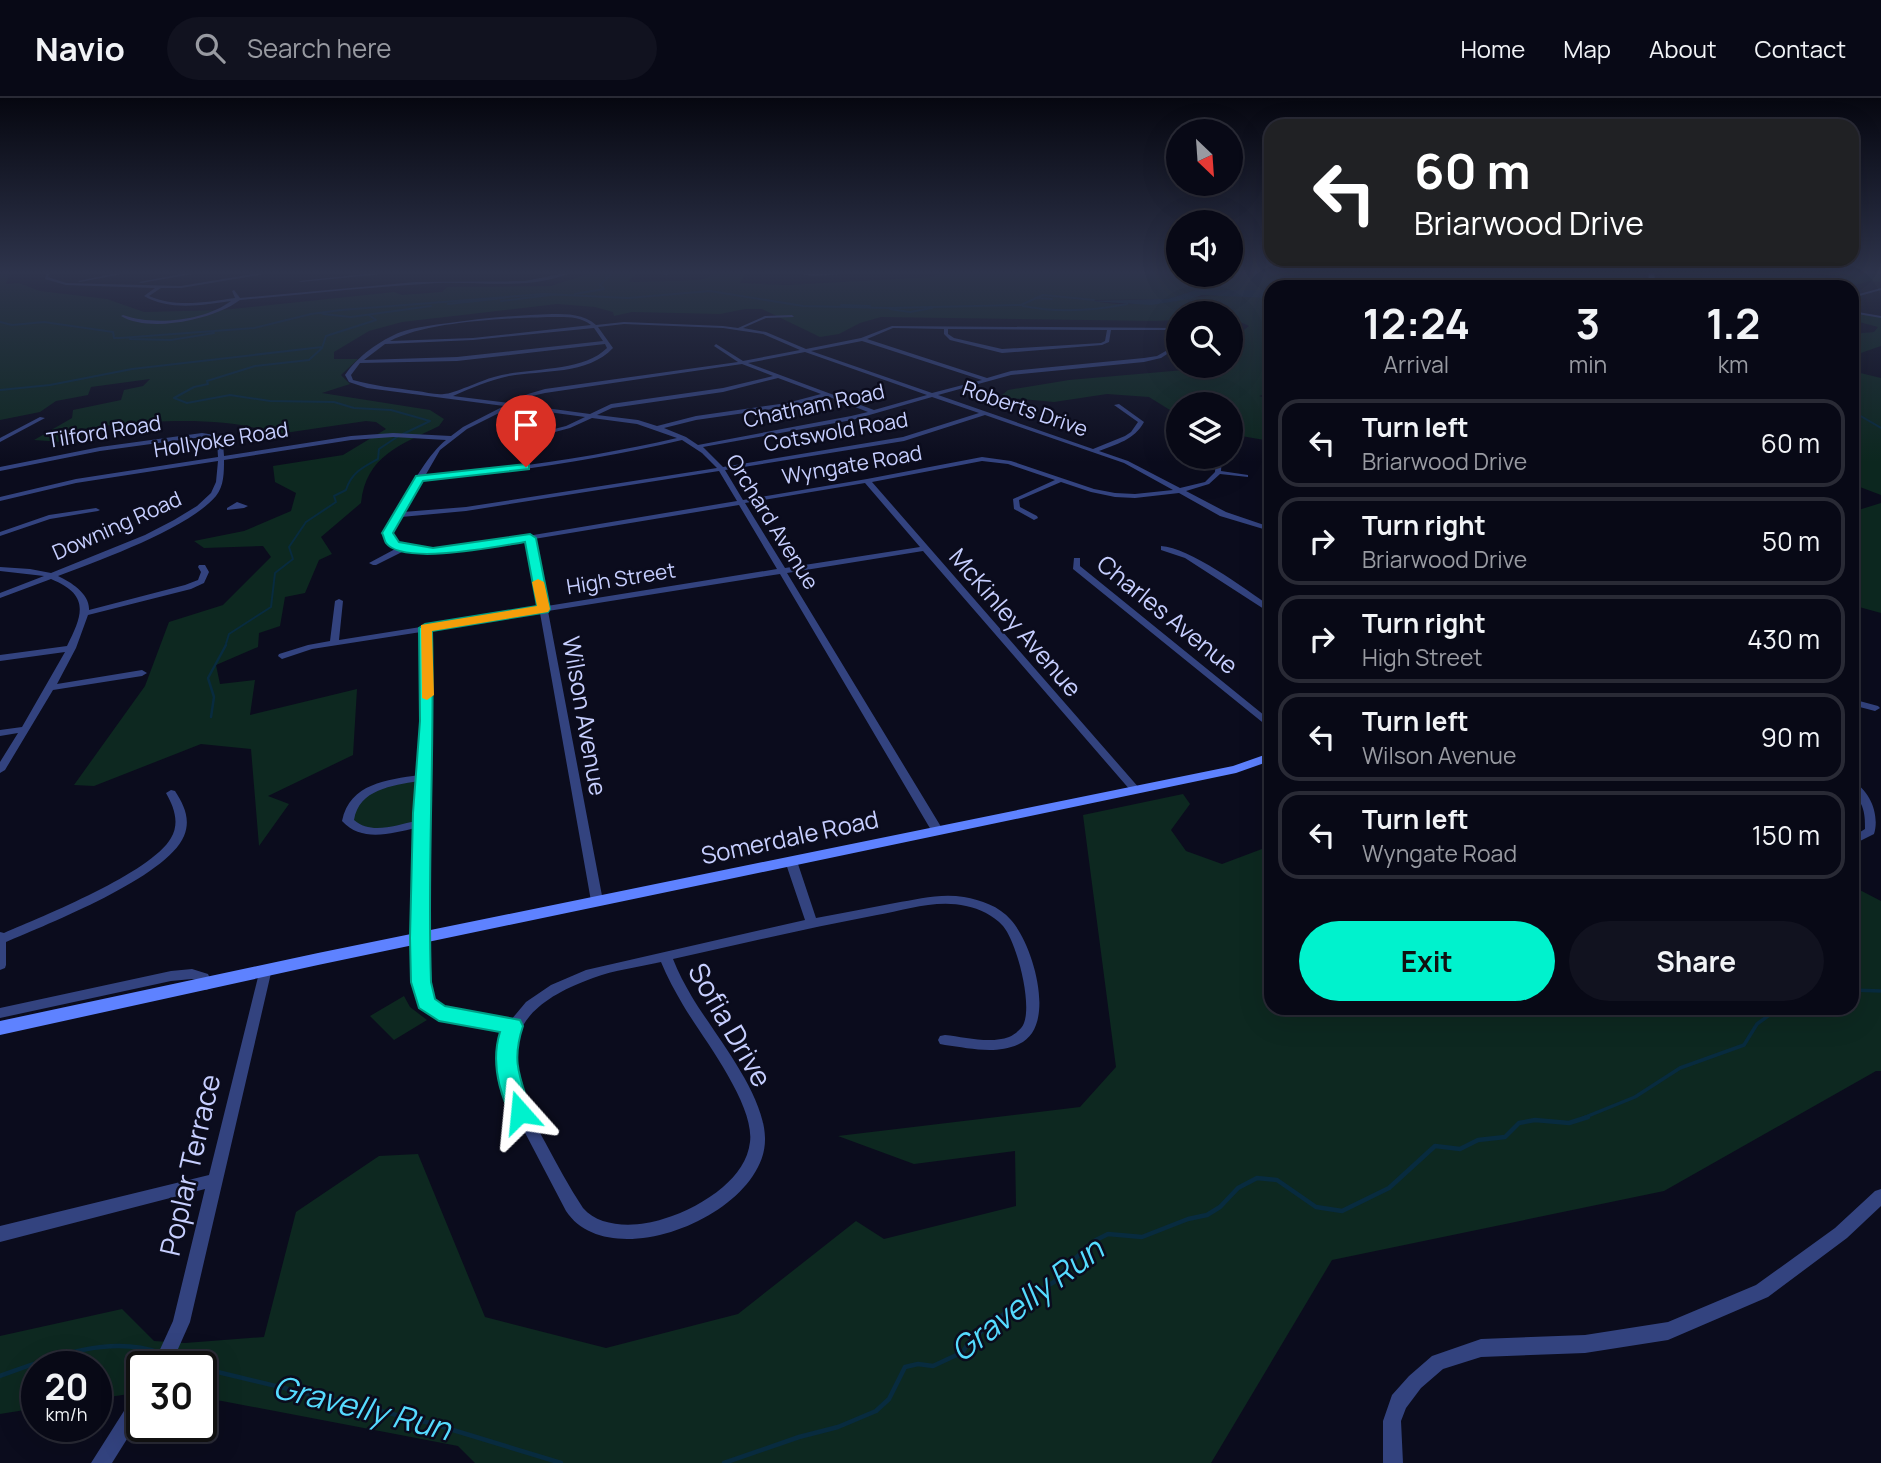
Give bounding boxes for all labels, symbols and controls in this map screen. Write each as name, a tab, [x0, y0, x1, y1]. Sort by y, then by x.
search box	[167, 17, 657, 80]
text: Navio	[35, 26, 125, 71]
icon: search	[191, 29, 229, 67]
text: Search here	[247, 30, 391, 66]
text: Home	[1460, 32, 1525, 65]
text: Map	[1563, 32, 1611, 65]
text: About	[1649, 32, 1717, 65]
text: Contact	[1755, 32, 1846, 65]
north arrow	[1166, 119, 1242, 196]
map controls	[1166, 119, 1243, 469]
text: 60 m	[1414, 137, 1531, 204]
icon: left	[1299, 147, 1390, 238]
text: Briarwood Drive	[1414, 201, 1644, 245]
button: sound	[1166, 210, 1243, 287]
text: 12:24	[1363, 294, 1470, 352]
text: 3	[1576, 294, 1600, 352]
text: 1.2	[1706, 294, 1760, 352]
button: search	[1166, 301, 1243, 378]
text: Arrival	[1384, 348, 1449, 380]
text: min	[1569, 348, 1607, 380]
text: km	[1718, 348, 1749, 380]
street label: Roberts Drive	[959, 374, 1092, 443]
street label: Chatham Road	[741, 376, 887, 434]
button: layers	[1166, 392, 1243, 469]
pin	[496, 395, 556, 467]
street label: Cotswold Road	[762, 405, 910, 457]
icon: arrive	[507, 406, 545, 444]
street label: Tilford Road	[45, 408, 163, 454]
text: Turn left	[1362, 409, 1469, 445]
street label: Hollyoke Road	[151, 415, 290, 463]
icon: left	[1303, 424, 1341, 462]
text: 60 m	[1761, 425, 1820, 461]
street label: Wyngate Road	[780, 438, 924, 490]
text: Briarwood Drive	[1362, 445, 1527, 477]
street label: Orchard Avenue	[720, 449, 826, 594]
street label: Downing Road	[48, 484, 186, 566]
text: Turn right	[1362, 507, 1486, 543]
icon: right	[1303, 522, 1341, 560]
text: 50 m	[1762, 523, 1820, 559]
street label: McKinley Avenue	[942, 541, 1090, 703]
text: Briarwood Drive	[1362, 543, 1527, 575]
street label: Charles Avenue	[1090, 547, 1245, 681]
street label: High Street	[564, 556, 677, 600]
text: Turn right	[1362, 605, 1486, 641]
icon: right	[1303, 620, 1341, 658]
text: 430 m	[1747, 621, 1820, 657]
street label: Wilson Avenue	[555, 633, 616, 798]
text: High Street	[1362, 641, 1483, 673]
text: Turn left	[1362, 703, 1469, 739]
icon: left	[1303, 718, 1341, 756]
text: 90 m	[1761, 719, 1820, 755]
text: Wilson Avenue	[1362, 739, 1516, 771]
text: Turn left	[1362, 801, 1469, 837]
street label: Somerdale Road	[698, 802, 881, 871]
icon: left	[1303, 816, 1341, 854]
text: 150 m	[1752, 817, 1820, 853]
text: Wyngate Road	[1362, 837, 1517, 869]
button: Exit	[1299, 921, 1555, 1001]
button: Share	[1569, 921, 1824, 1001]
street label: Sofia Drive	[680, 956, 782, 1093]
street label: Poplar Terrace	[150, 1070, 228, 1259]
position arrow	[483, 1075, 557, 1149]
water label: Gravelly Run	[941, 1226, 1113, 1371]
speed limit sign: 30	[126, 1351, 217, 1442]
text: 20	[45, 1363, 88, 1411]
water label: Gravelly Run	[269, 1364, 456, 1451]
text: km/h	[46, 1402, 87, 1426]

